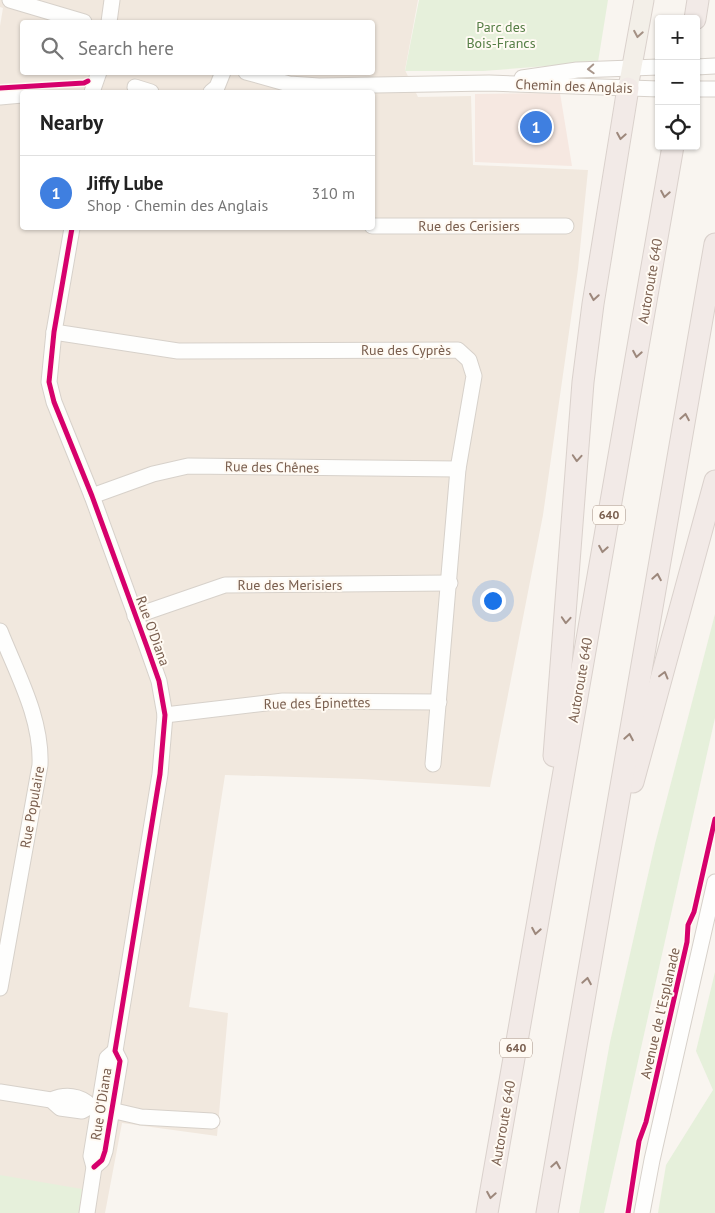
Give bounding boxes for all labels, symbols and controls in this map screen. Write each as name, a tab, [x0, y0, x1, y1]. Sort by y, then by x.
map controls	[655, 15, 700, 150]
button: +	[655, 15, 700, 60]
park label: Parc des Bois-Francs	[466, 18, 536, 52]
search box	[20, 20, 375, 75]
one-way arrow	[633, 30, 643, 38]
icon: search	[38, 34, 66, 62]
text: Search here	[78, 36, 174, 60]
button: −	[655, 60, 700, 105]
one-way arrow	[586, 63, 594, 74]
street label: Chemin des Anglais	[515, 75, 633, 97]
button: locate	[655, 105, 700, 150]
pin: 1	[520, 108, 552, 146]
text: Nearby	[40, 109, 103, 136]
one-way arrow	[616, 132, 626, 141]
text: Jiffy Lube	[87, 171, 163, 195]
text: 1	[51, 183, 61, 203]
text: 310 m	[312, 183, 355, 203]
one-way arrow	[660, 190, 670, 199]
text: Shop · Chemin des Anglais	[87, 195, 268, 215]
street label: Rue des Cerisiers	[418, 217, 520, 235]
street label: Autoroute 640	[634, 237, 666, 325]
one-way arrow	[590, 292, 600, 301]
street label: Rue des Cyprès	[361, 341, 451, 359]
one-way arrow	[632, 350, 642, 359]
one-way arrow	[680, 413, 690, 421]
one-way arrow	[572, 455, 583, 463]
street label: Rue des Chênes	[225, 457, 319, 477]
road number: 640	[593, 506, 625, 524]
one-way arrow	[598, 545, 608, 553]
one-way arrow	[652, 573, 662, 581]
street label: Rue des Merisiers	[238, 576, 343, 594]
your location	[480, 588, 506, 614]
street label: Rue O'Diana	[132, 594, 174, 668]
one-way arrow	[560, 617, 571, 625]
street label: Autoroute 640	[564, 636, 596, 724]
one-way arrow	[658, 670, 669, 679]
street label: Rue des Épinettes	[263, 693, 371, 713]
one-way arrow	[624, 733, 634, 742]
street label: Rue Populaire	[16, 764, 48, 850]
one-way arrow	[532, 927, 542, 935]
street label: Avenue de l'Esplanade	[636, 946, 684, 1080]
one-way arrow	[582, 977, 592, 986]
road number: 640	[500, 1038, 532, 1058]
street label: Rue O'Diana	[86, 1066, 116, 1142]
street label: Autoroute 640	[487, 1079, 519, 1167]
one-way arrow	[550, 1161, 560, 1169]
one-way arrow	[486, 1190, 496, 1199]

